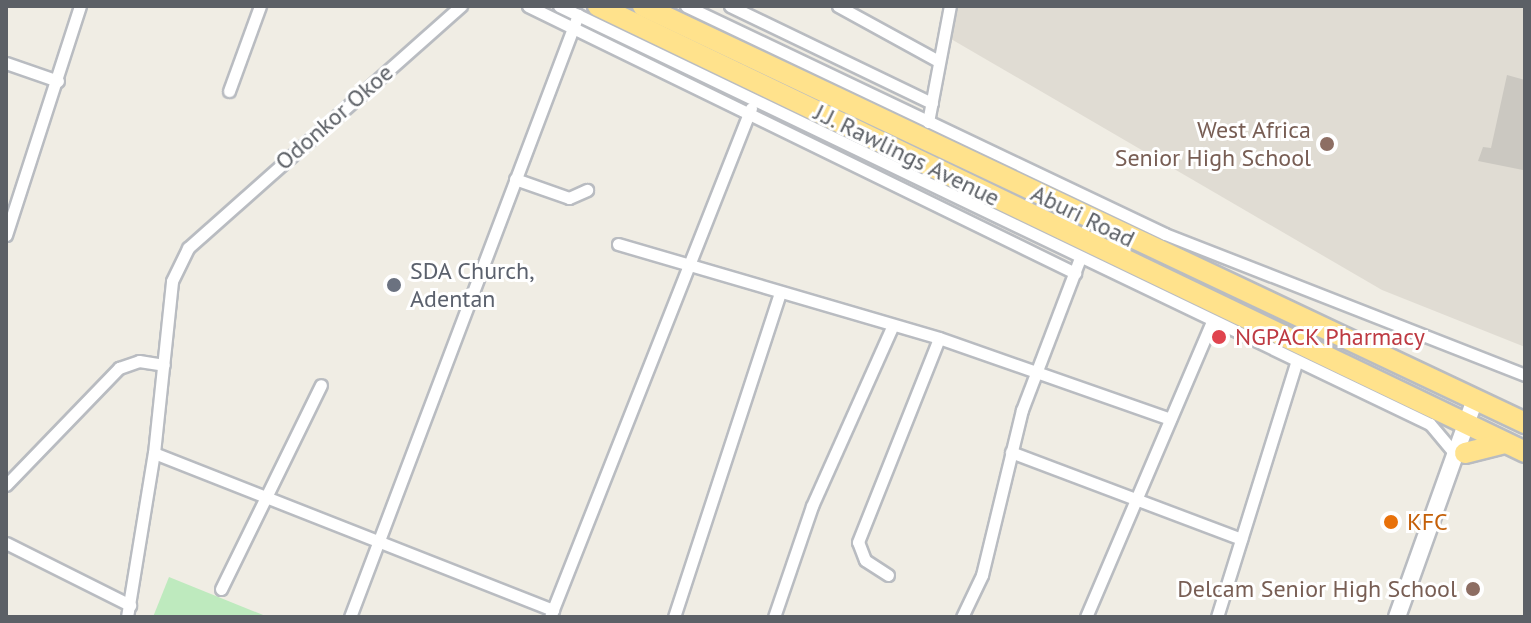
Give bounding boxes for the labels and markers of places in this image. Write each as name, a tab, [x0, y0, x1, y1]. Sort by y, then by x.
place label: West Africa Senior High School	[1115, 116, 1311, 172]
marker: West Africa Senior High School	[1318, 135, 1336, 153]
place label: SDA Church, Adentan	[410, 257, 536, 313]
marker: SDA Church, Adentan	[385, 276, 403, 294]
place label: NGPACK Pharmacy	[1235, 323, 1426, 351]
marker: NGPACK Pharmacy	[1210, 328, 1228, 346]
place label: KFC	[1407, 508, 1448, 536]
marker: KFC	[1382, 513, 1400, 531]
place label: Delcam Senior High School	[1177, 575, 1457, 603]
marker: Delcam Senior High School	[1464, 580, 1482, 598]

